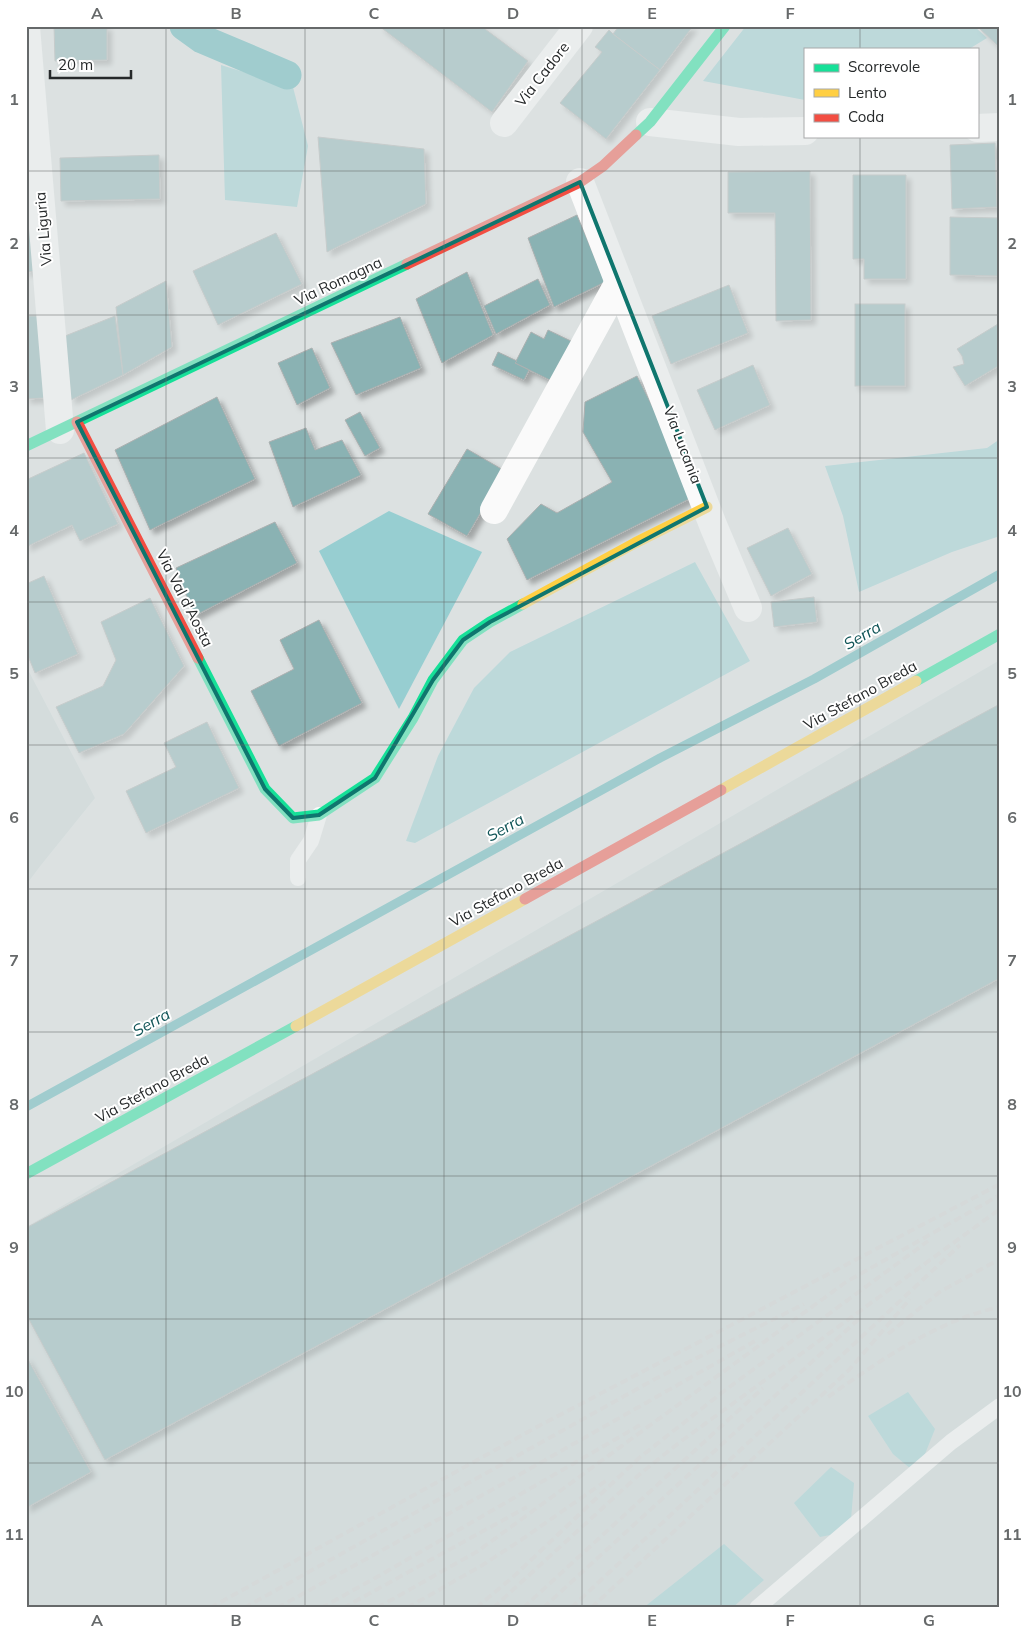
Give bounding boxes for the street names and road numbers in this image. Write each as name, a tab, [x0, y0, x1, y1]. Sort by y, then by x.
street label: Via Cadore	[511, 38, 573, 110]
street label: Via Liguria	[30, 191, 56, 267]
street label: Via Romagna	[291, 252, 385, 310]
street label: Via Lucania	[660, 404, 706, 486]
street label: Via Val d'Aosta	[152, 546, 218, 650]
street label: Via Stefano Breda	[800, 656, 920, 734]
street label: Via Stefano Breda	[446, 853, 566, 931]
street label: Via Stefano Breda	[92, 1049, 212, 1127]

